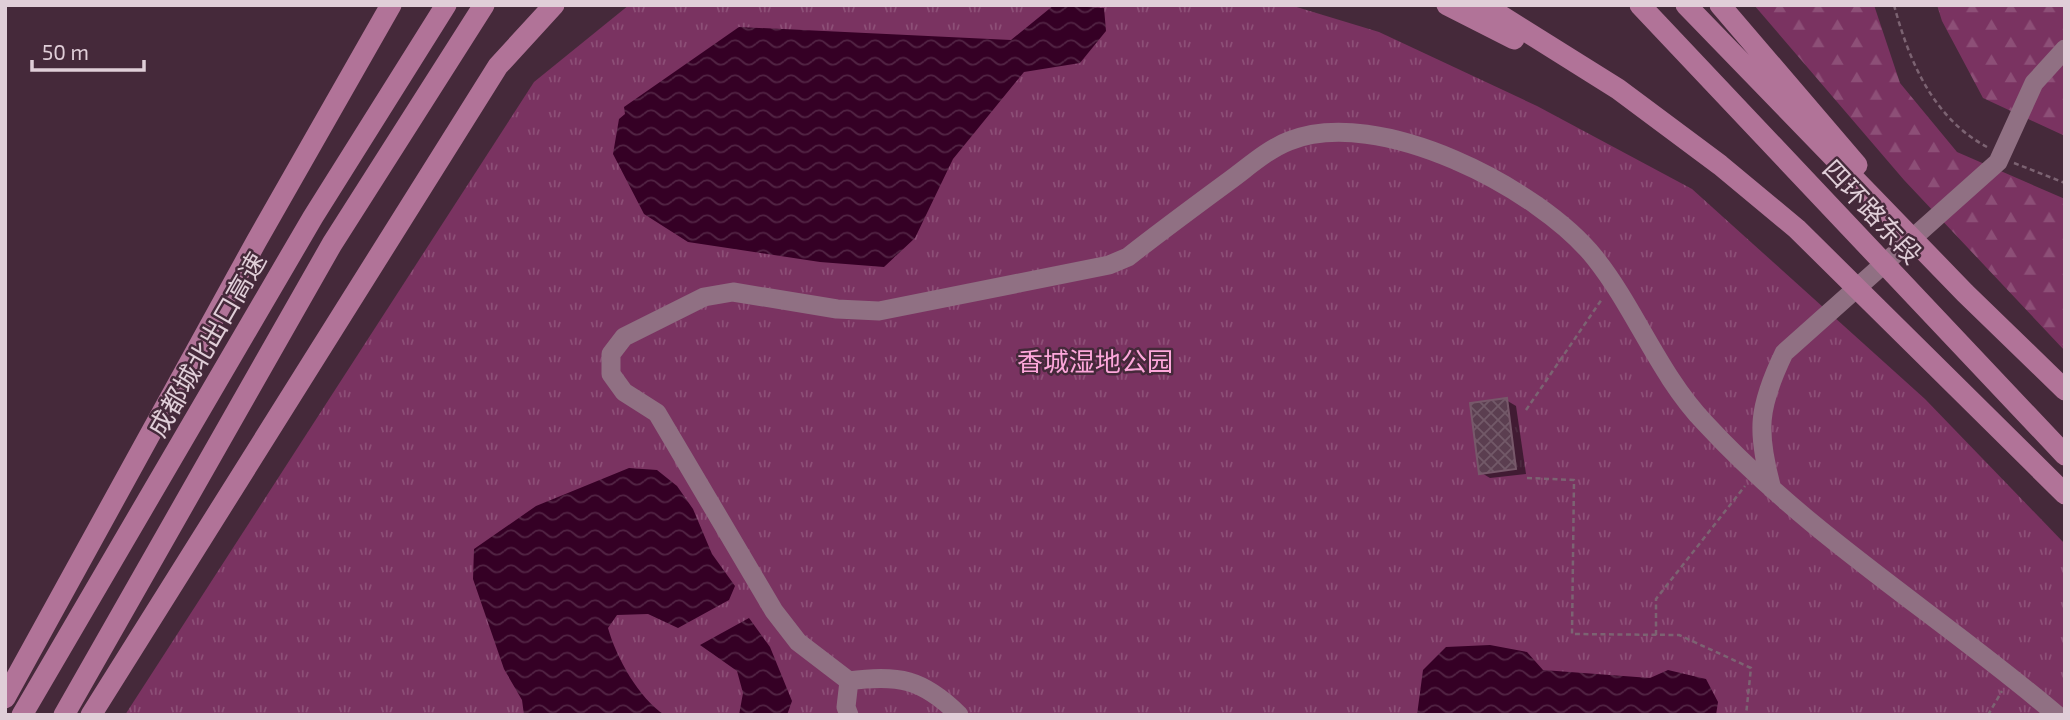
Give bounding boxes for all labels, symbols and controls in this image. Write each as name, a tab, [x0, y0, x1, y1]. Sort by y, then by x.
scale bar	[32, 28, 144, 72]
text: 50 m	[42, 39, 89, 64]
street label: 四环路东段	[1817, 153, 1929, 269]
street label: 成都城北出口高速	[141, 246, 271, 442]
park label: 香城湿地公园	[1017, 345, 1173, 376]

